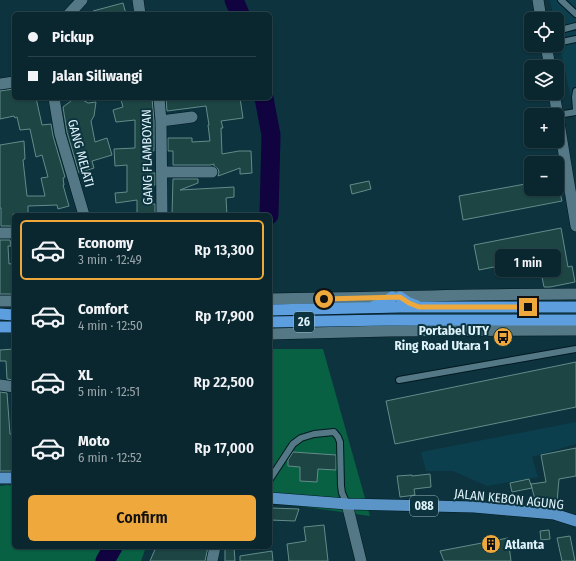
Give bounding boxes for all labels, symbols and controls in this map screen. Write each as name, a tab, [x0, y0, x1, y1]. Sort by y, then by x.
map controls	[524, 12, 564, 196]
button: locate	[524, 12, 564, 52]
text: Pickup	[52, 28, 94, 46]
button: layers	[524, 60, 564, 100]
text: Jalan Siliwangi	[52, 67, 142, 85]
button: +	[524, 108, 564, 148]
street label: GANG FLAMBOYAN	[139, 109, 155, 205]
street label: GANG MELATI	[65, 118, 97, 188]
button: −	[524, 156, 564, 196]
icon: car	[30, 232, 66, 268]
text: Economy	[78, 234, 133, 252]
text: Rp 13,300	[194, 241, 254, 259]
callout: 1 min	[495, 249, 561, 277]
text: 3 min · 12:49	[78, 252, 142, 267]
text: 1 min	[514, 255, 542, 270]
route start	[315, 290, 333, 308]
icon: car	[30, 298, 66, 334]
route end	[519, 298, 537, 316]
text: Comfort	[78, 300, 129, 318]
text: Rp 17,900	[195, 307, 254, 325]
road number: 26	[294, 312, 314, 332]
text: 4 min · 12:50	[78, 318, 143, 333]
place label: Portabel UTY Ring Road Utara 1	[395, 323, 490, 353]
bus stop icon: Portabel UTY Ring Road Utara 1	[492, 326, 514, 348]
icon: car	[30, 364, 66, 400]
text: XL	[78, 366, 93, 384]
text: Rp 22,500	[194, 373, 254, 391]
text: 5 min · 12:51	[78, 384, 140, 399]
icon: car	[30, 430, 66, 466]
text: Moto	[78, 432, 110, 450]
text: Rp 17,000	[194, 439, 254, 457]
text: 6 min · 12:52	[78, 450, 142, 465]
street label: JALAN KEBON AGUNG	[453, 486, 565, 512]
button: Confirm	[28, 495, 256, 541]
road number: 088	[410, 496, 438, 516]
building icon: Atlanta	[480, 533, 502, 555]
place label: Atlanta	[504, 537, 545, 552]

